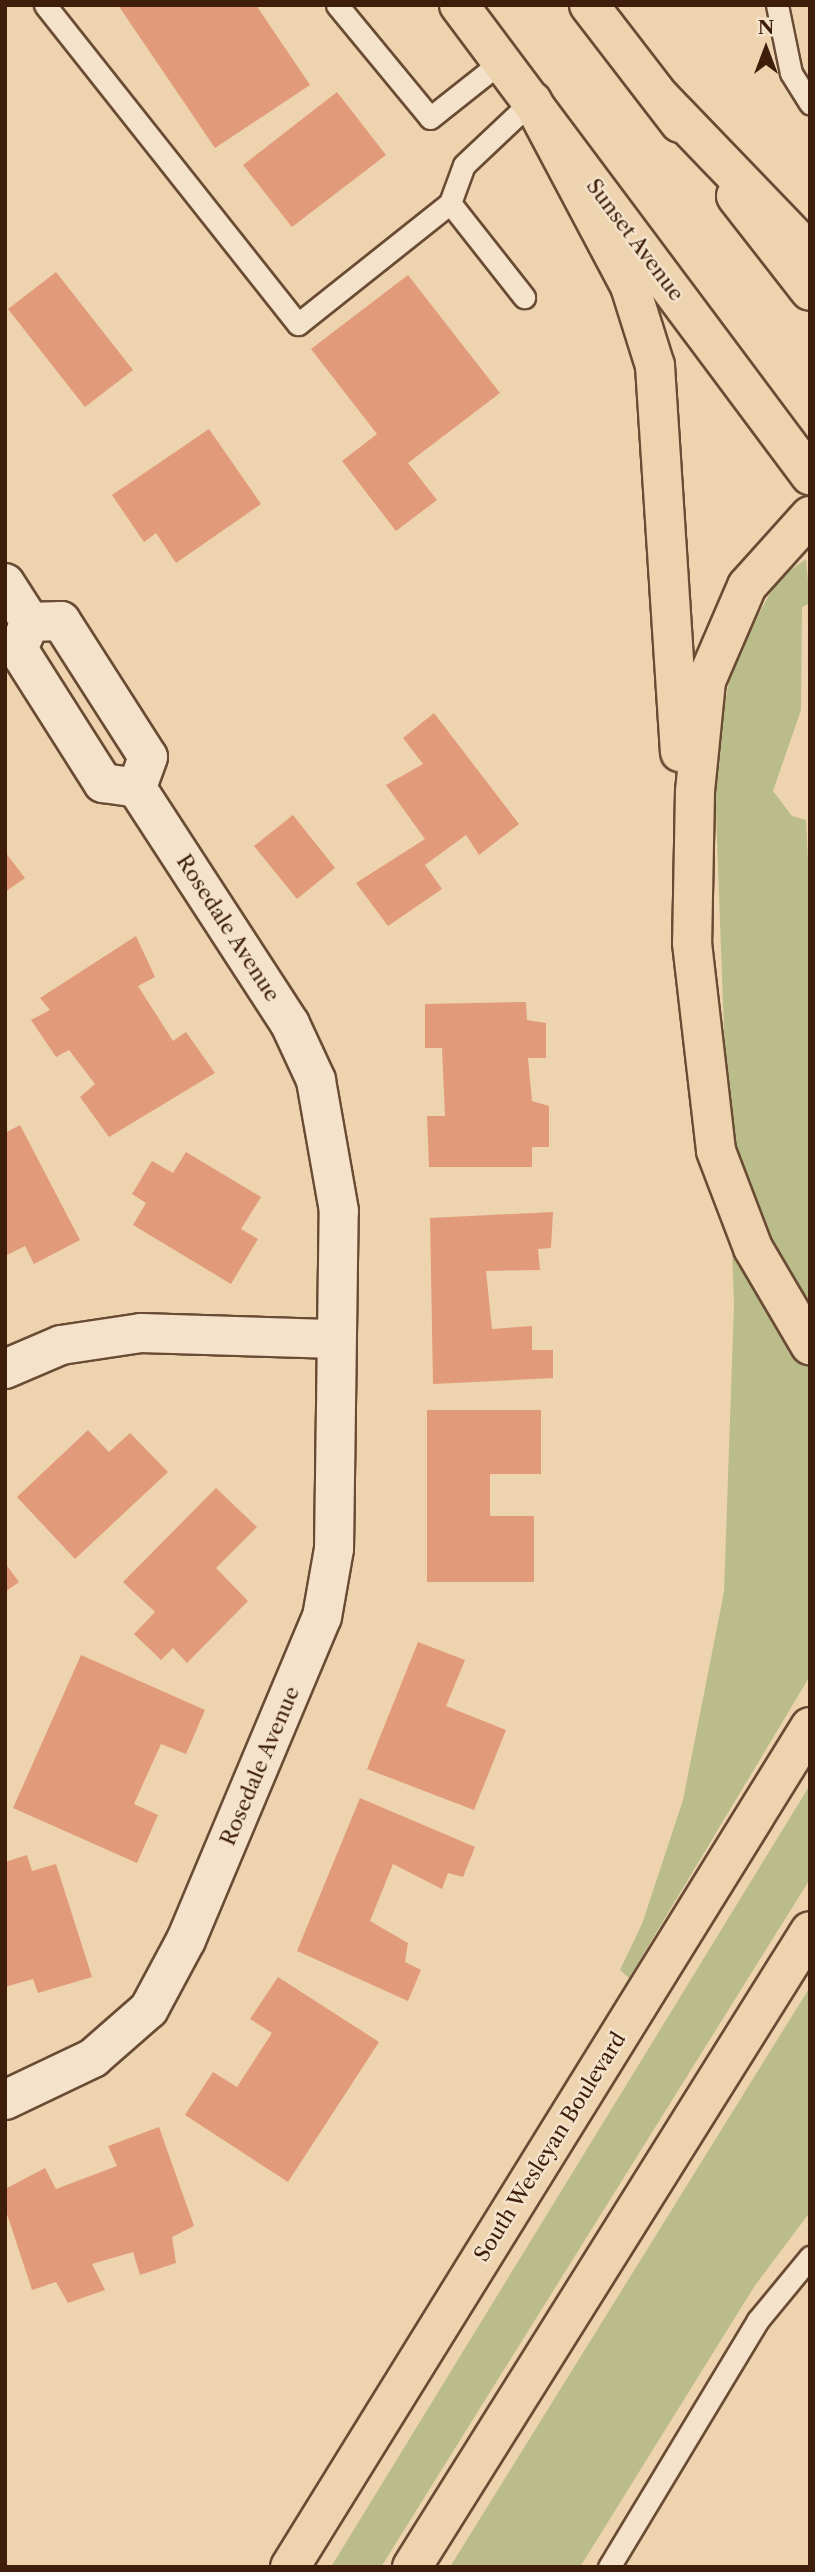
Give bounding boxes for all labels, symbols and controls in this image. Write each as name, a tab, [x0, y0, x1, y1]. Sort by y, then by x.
north arrow	[731, 14, 801, 84]
text: N	[758, 16, 774, 39]
street label: Sunset Avenue	[581, 174, 689, 306]
street label: Rosedale Avenue	[171, 849, 285, 1007]
street label: Rosedale Avenue	[215, 1682, 305, 1850]
street label: South Wesleyan Boulevard	[469, 2027, 631, 2267]

